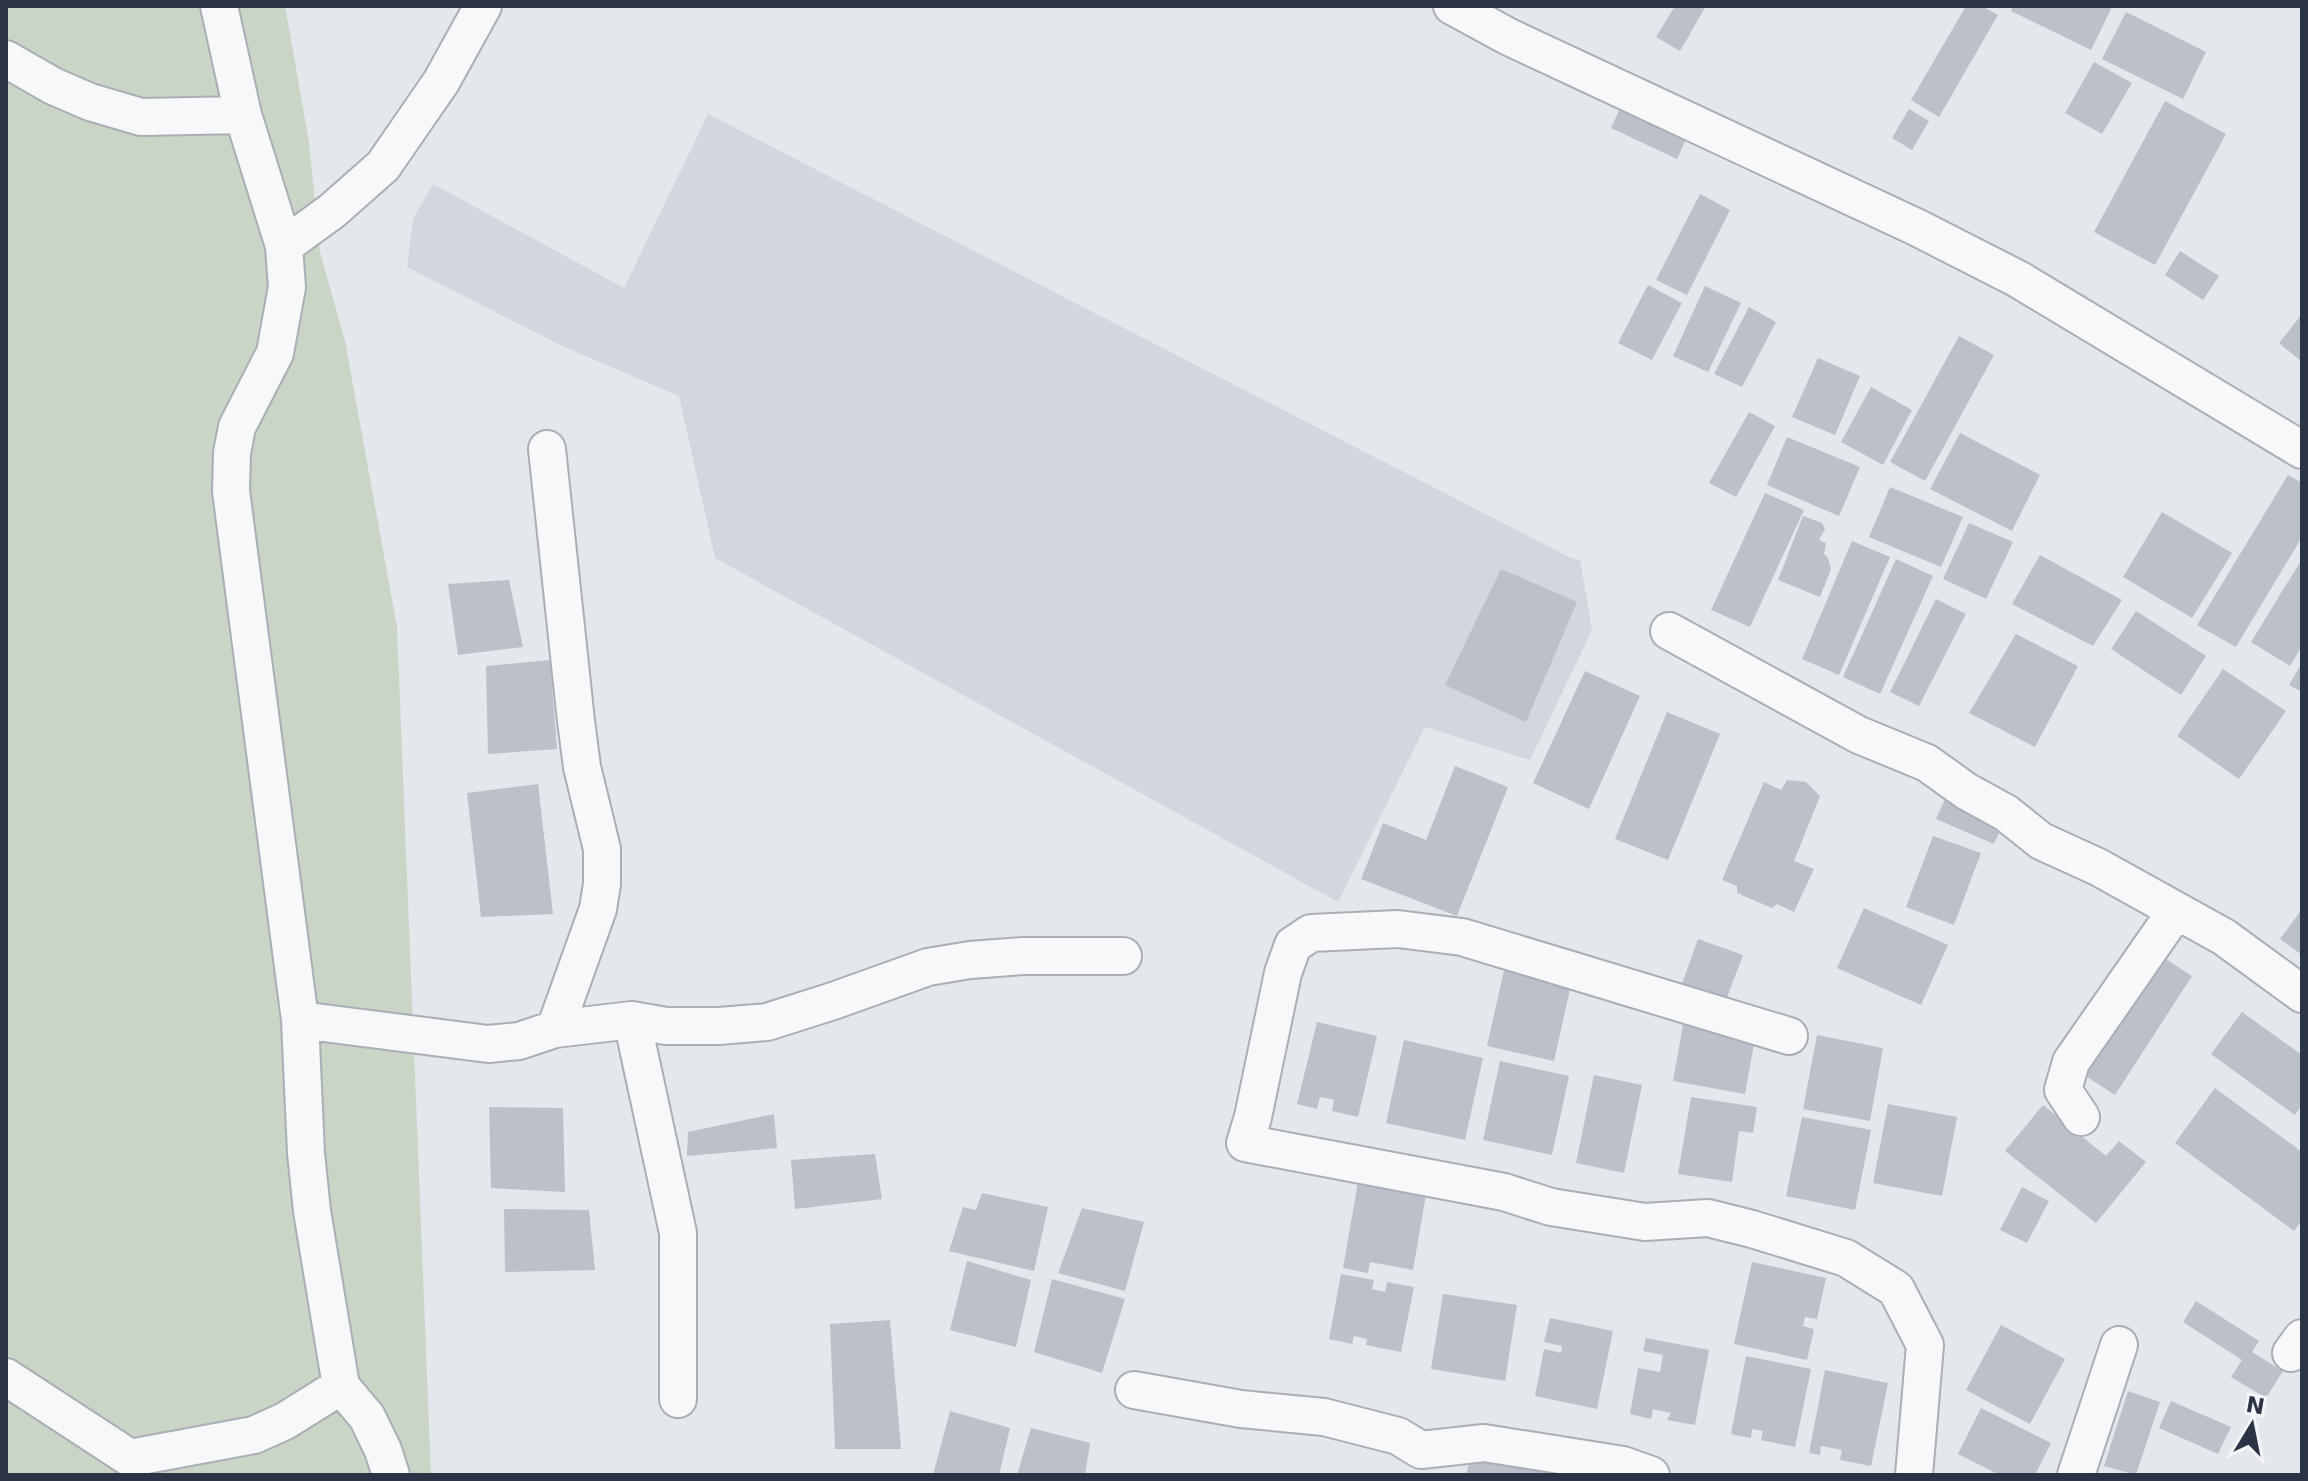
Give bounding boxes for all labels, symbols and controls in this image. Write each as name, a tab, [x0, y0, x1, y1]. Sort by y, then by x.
north arrow	[2212, 1385, 2292, 1465]
text: N	[2244, 1392, 2267, 1420]

